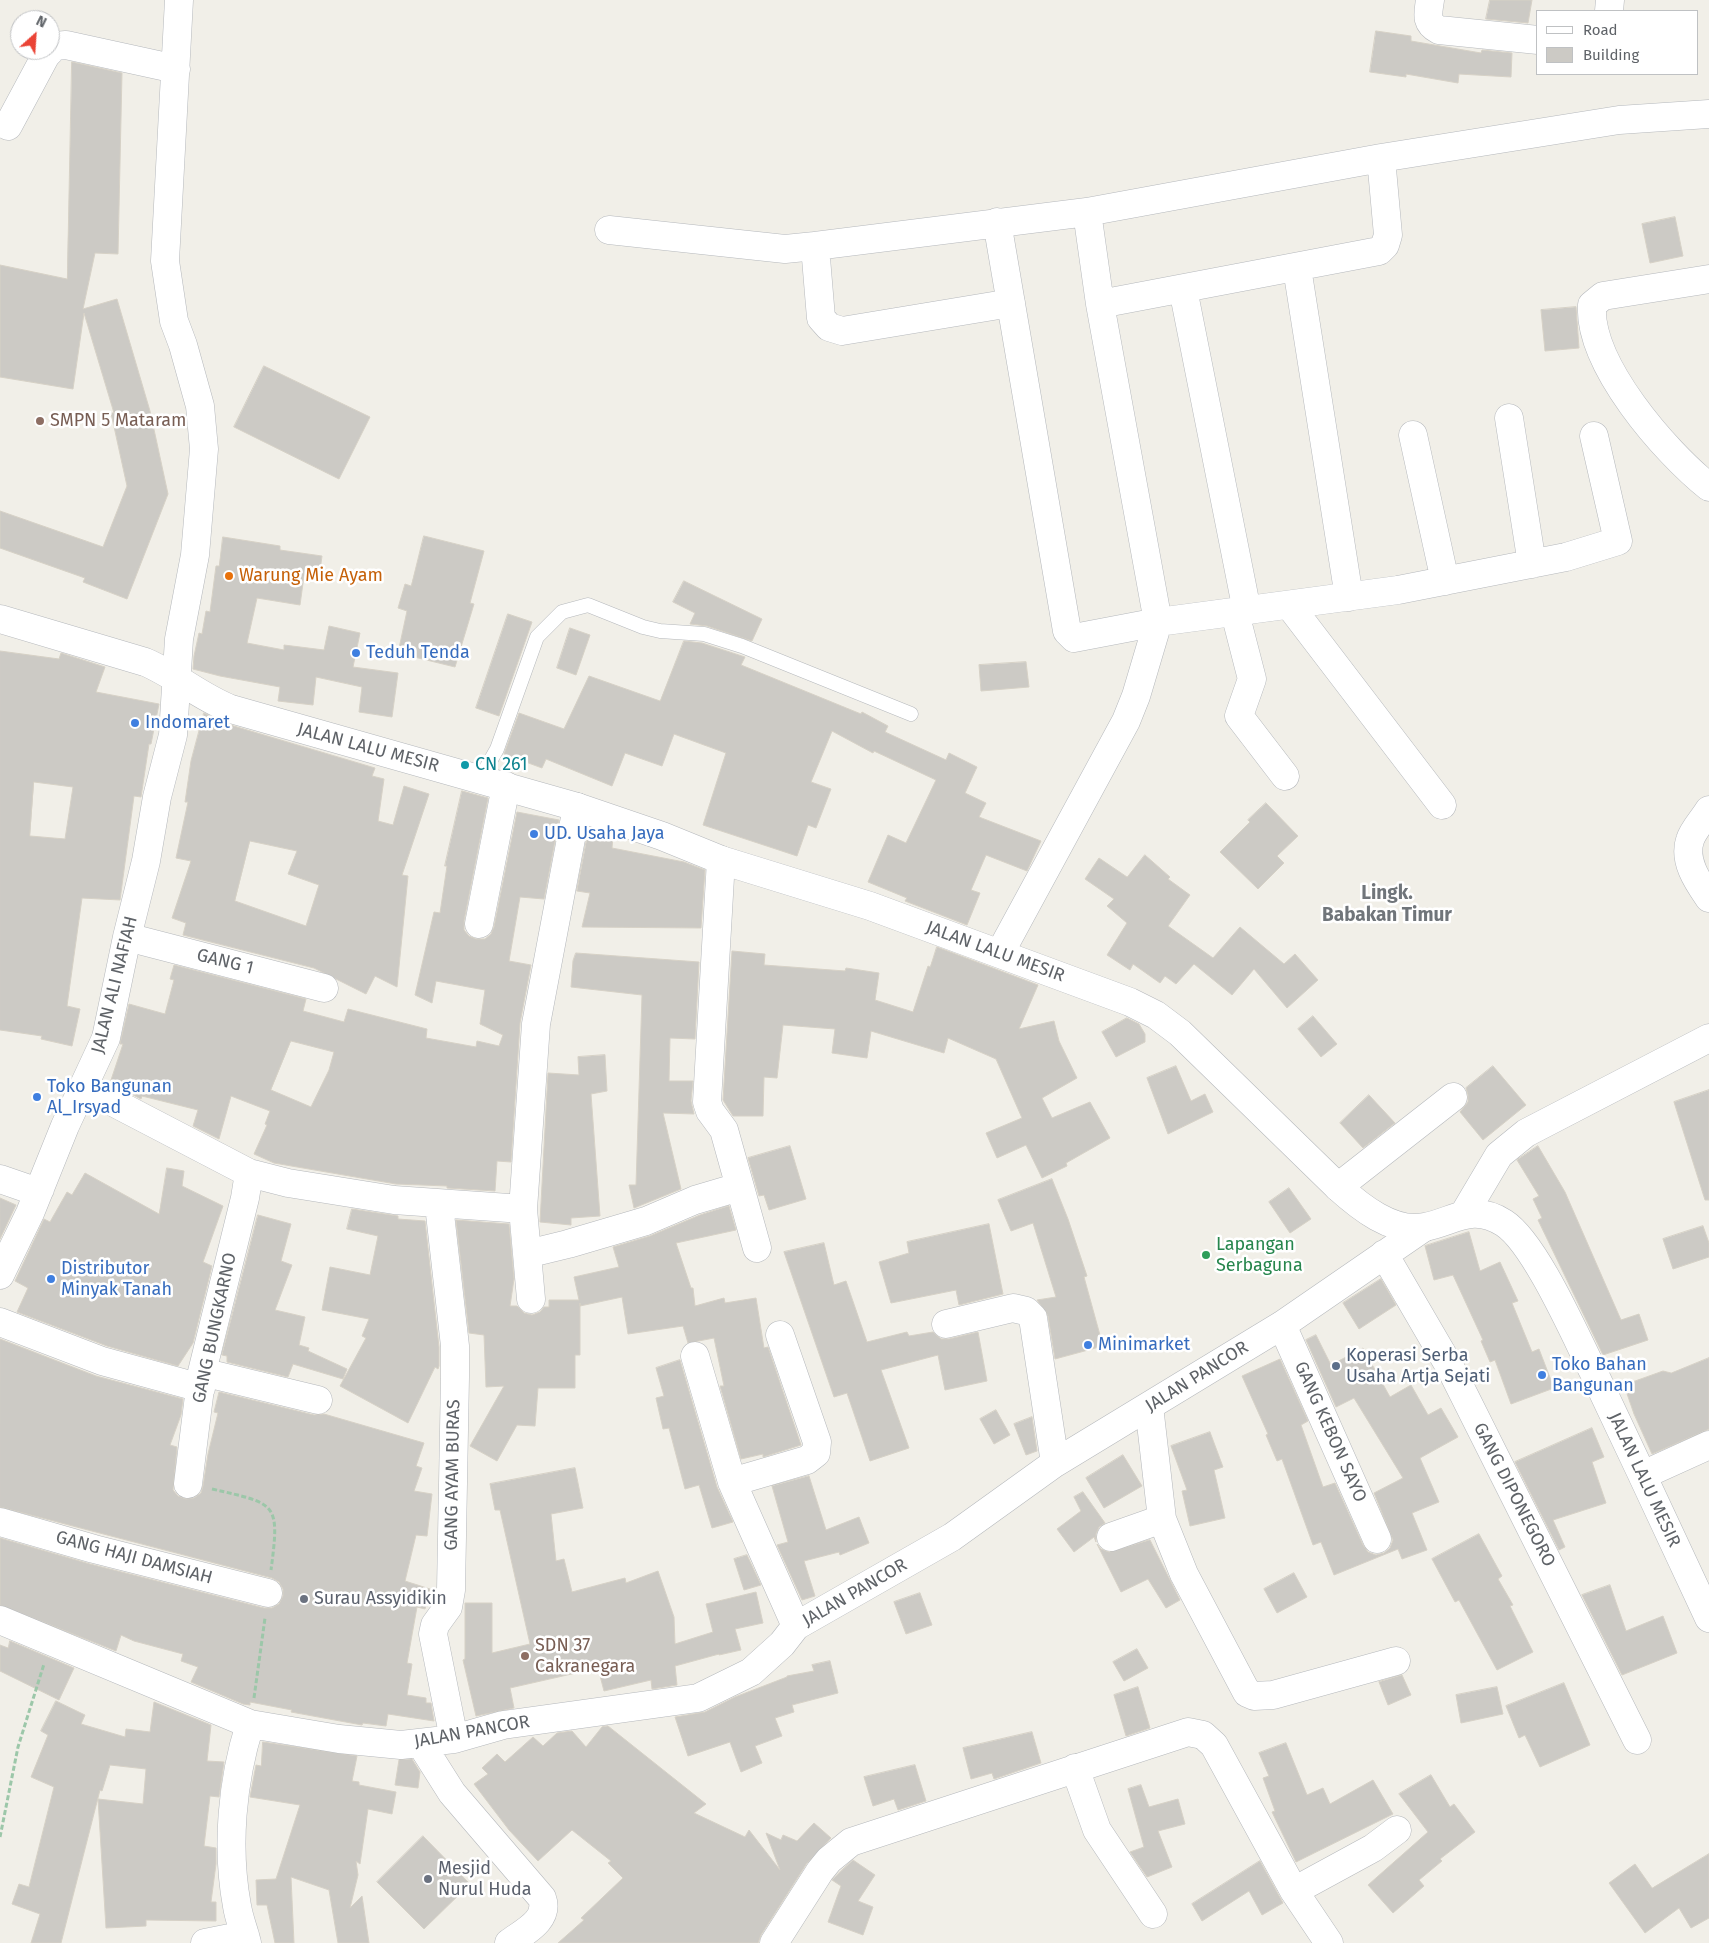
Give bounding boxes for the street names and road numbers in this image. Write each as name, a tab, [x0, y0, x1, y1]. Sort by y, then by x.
street label: JALAN LALU MESIR	[295, 719, 441, 777]
street label: JALAN ALI NAFIAH	[87, 914, 143, 1056]
street label: JALAN LALU MESIR	[923, 917, 1067, 987]
street label: GANG 1	[194, 945, 256, 979]
street label: GANG BUNGKARNO	[189, 1251, 241, 1405]
street label: JALAN PANCOR	[1142, 1337, 1252, 1417]
street label: GANG KEBON SAYO	[1289, 1358, 1371, 1506]
street label: GANG AYAM BURAS	[441, 1399, 465, 1551]
street label: JALAN LALU MESIR	[1603, 1409, 1685, 1551]
street label: GANG DIPONEGORO	[1468, 1419, 1560, 1571]
street label: GANG HAJI DAMSIAH	[53, 1527, 215, 1589]
street label: JALAN PANCOR	[799, 1554, 911, 1632]
street label: JALAN PANCOR	[412, 1711, 532, 1753]

